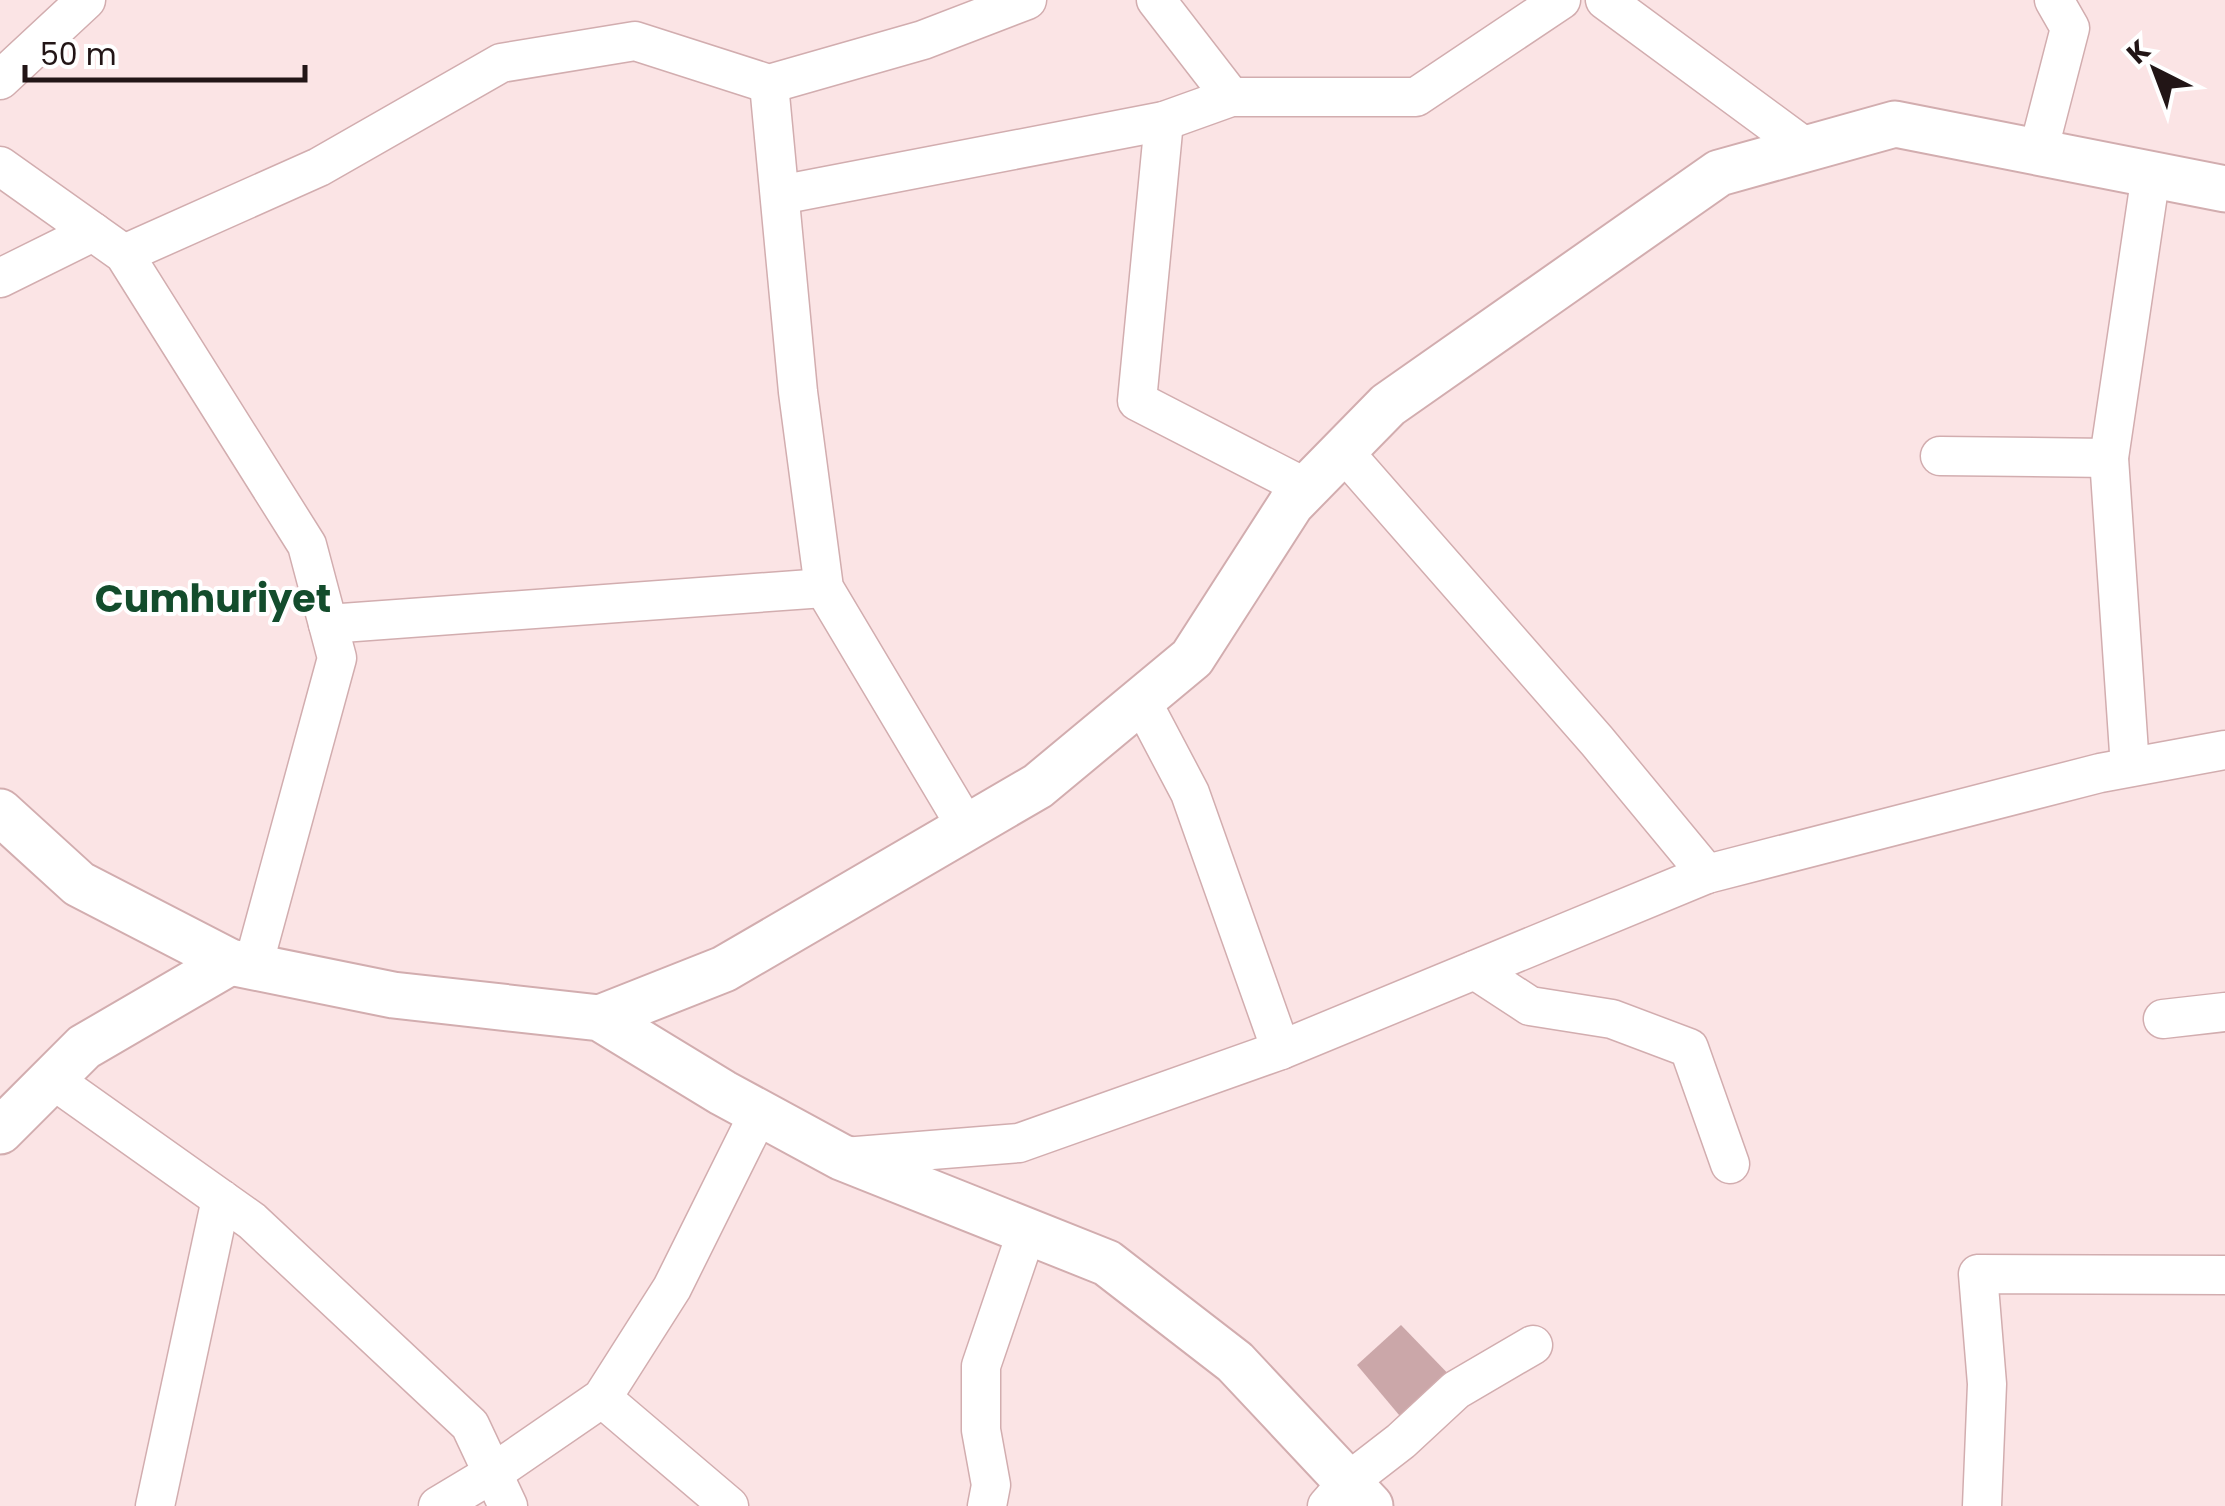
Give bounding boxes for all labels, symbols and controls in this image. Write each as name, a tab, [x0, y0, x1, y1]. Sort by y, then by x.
scale bar	[25, 20, 305, 82]
north arrow	[2105, 20, 2205, 120]
text: K	[2118, 31, 2159, 73]
text: 50 m	[40, 33, 117, 76]
district label: Cumhuriyet	[95, 572, 331, 625]

